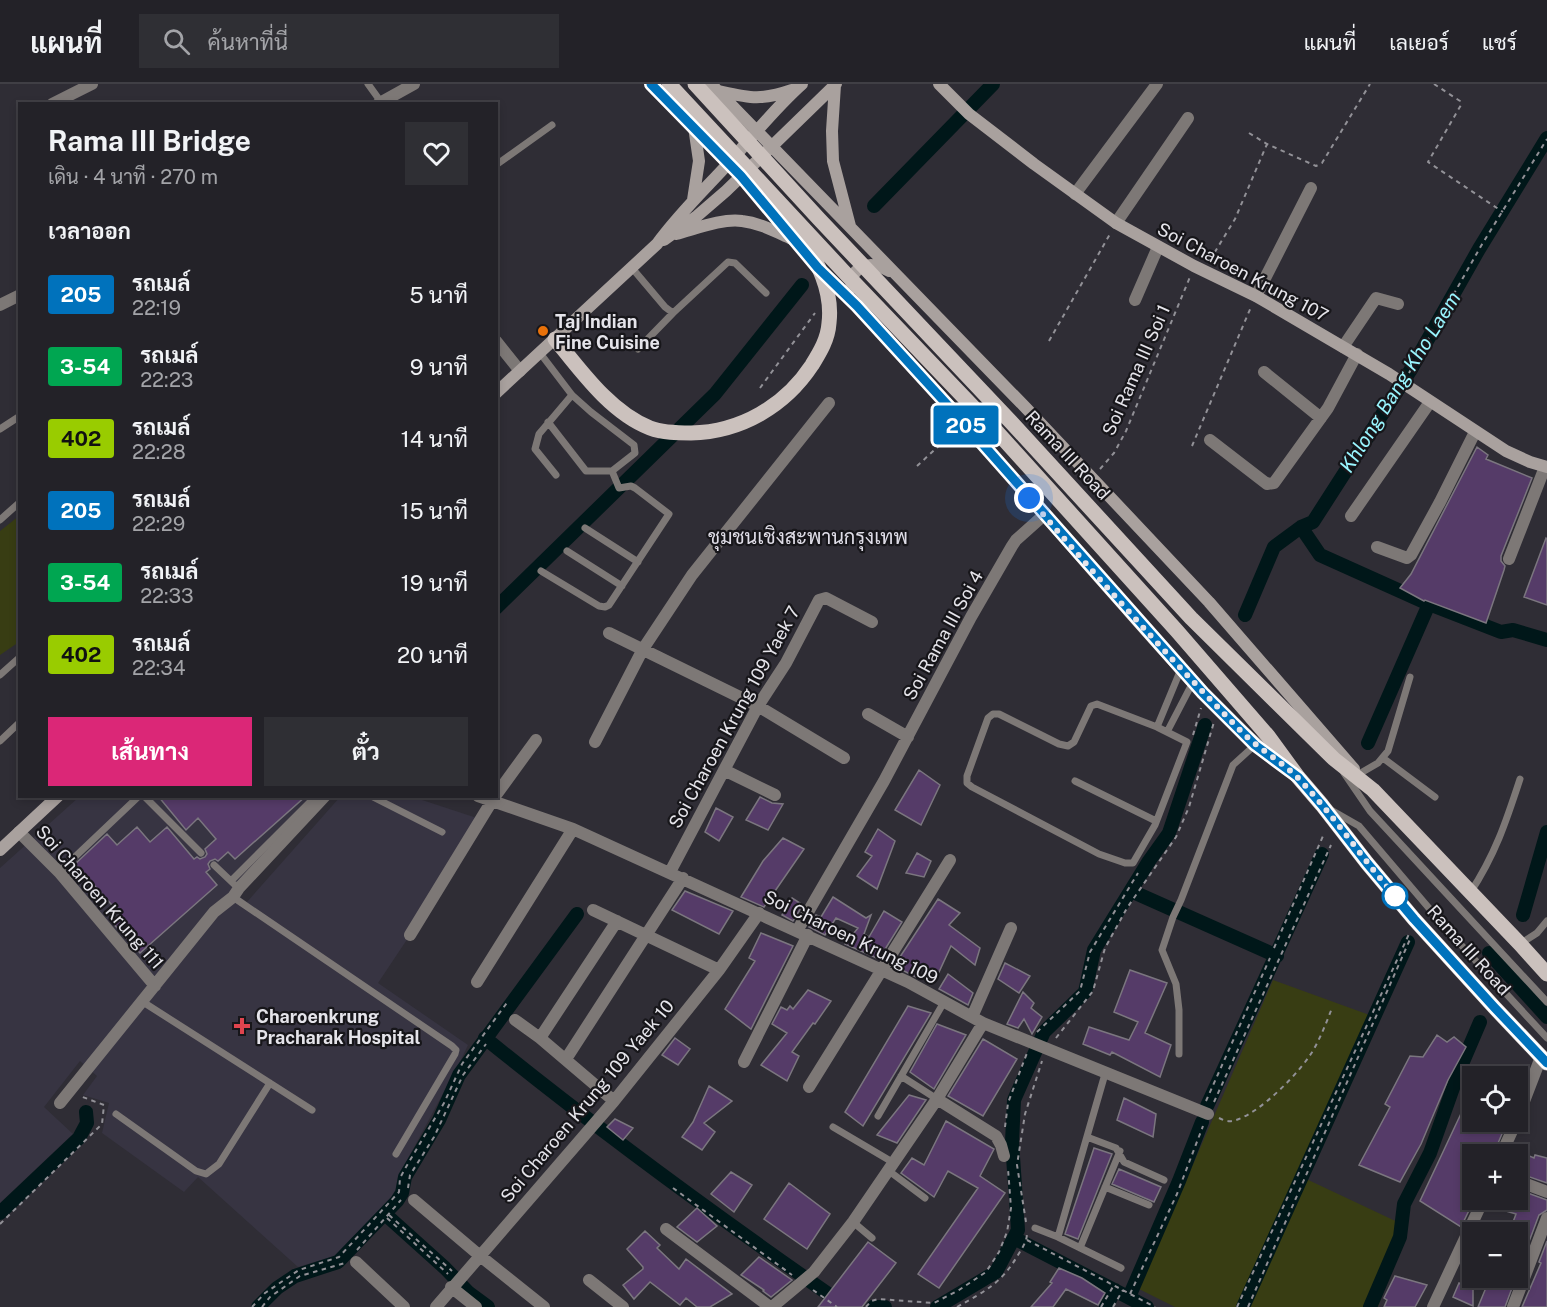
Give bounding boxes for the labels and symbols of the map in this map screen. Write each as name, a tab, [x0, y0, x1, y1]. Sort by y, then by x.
street label: Soi Charoen Krung 107	[1154, 218, 1332, 326]
water label: Khlong Bang Kho Laem	[1334, 287, 1466, 477]
street label: Soi Rama III Soi 1	[1098, 301, 1174, 439]
place label: Taj Indian Fine Cuisine	[555, 311, 660, 353]
marker: Taj Indian Fine Cuisine	[536, 324, 550, 338]
line badge: 205	[932, 406, 1000, 444]
street label: Rama III Road	[1021, 406, 1115, 504]
your location	[1014, 483, 1044, 513]
district label: ชุมชนเชิงสะพานกรุงเทพ	[708, 525, 908, 551]
street label: Soi Rama III Soi 4	[899, 567, 987, 703]
street label: Soi Charoen Krung 109 Yaek 7	[664, 602, 804, 832]
street label: Soi Charoen Krung 111	[32, 821, 168, 973]
unlabelled marker	[1382, 883, 1408, 909]
street label: Soi Charoen Krung 109	[761, 886, 941, 988]
street label: Rama III Road	[1423, 901, 1515, 999]
street label: Soi Charoen Krung 109 Yaek 10	[496, 995, 678, 1207]
place label: Charoenkrung Pracharak Hospital	[256, 1006, 420, 1048]
marker: Charoenkrung Pracharak Hospital	[233, 1017, 251, 1035]

